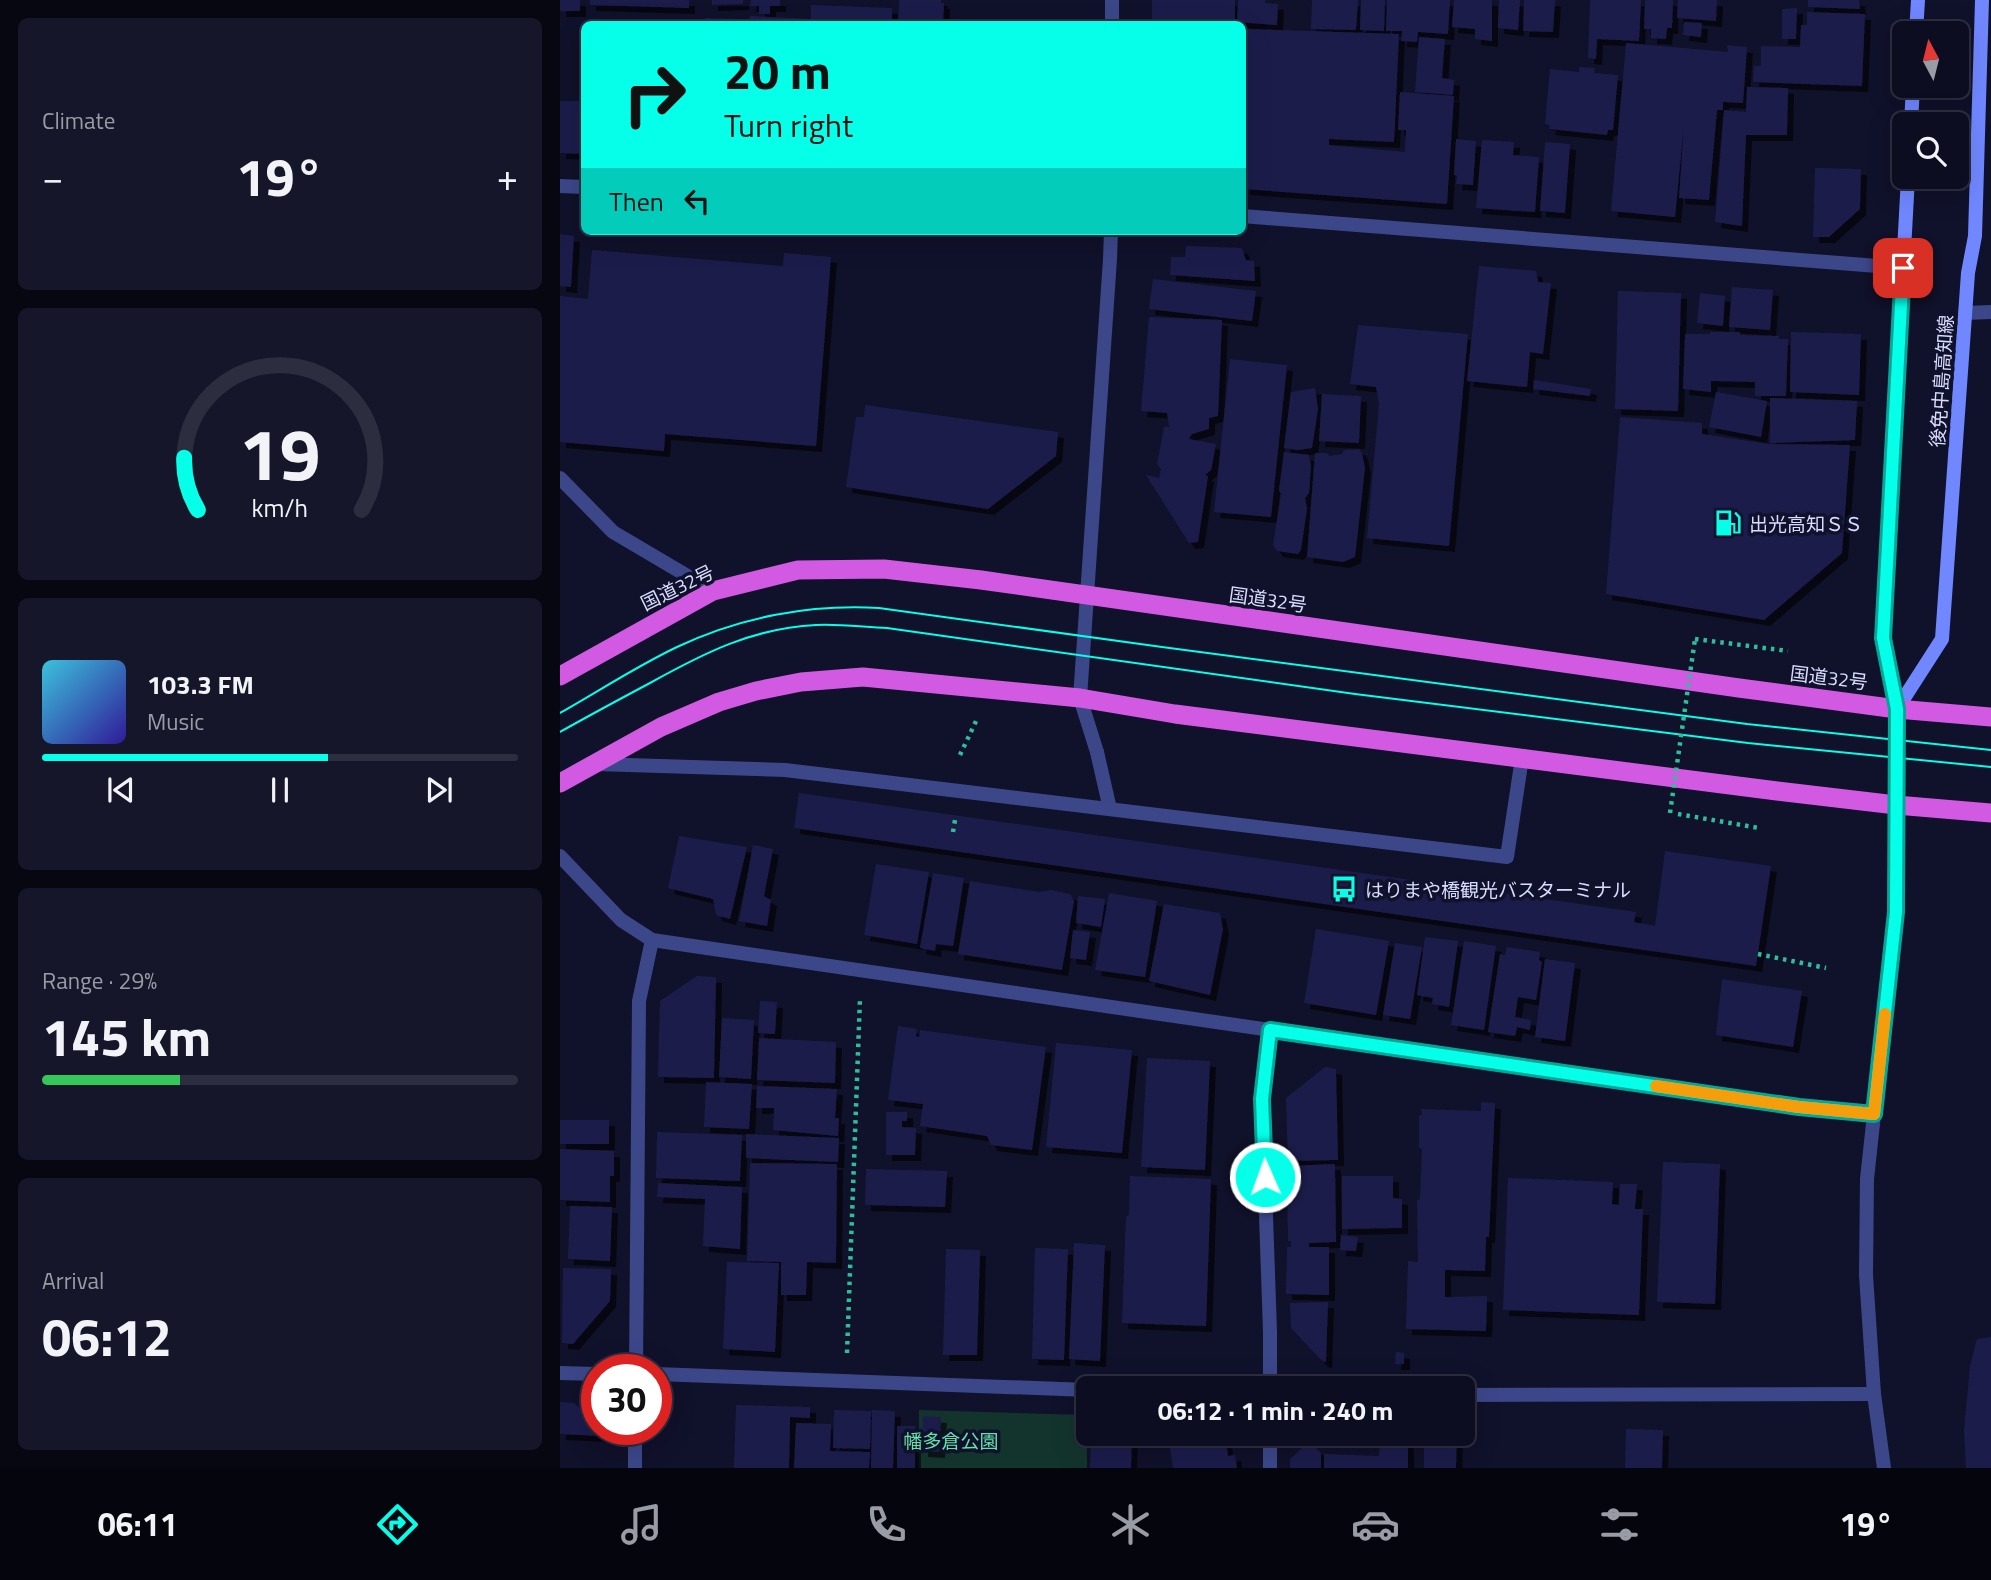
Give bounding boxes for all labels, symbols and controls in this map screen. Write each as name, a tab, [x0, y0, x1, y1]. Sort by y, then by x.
north arrow	[1892, 21, 1969, 98]
map controls	[1892, 21, 1969, 189]
text: 20 m	[724, 33, 831, 108]
icon: right	[609, 49, 700, 140]
text: Turn right	[724, 101, 853, 149]
text: Climate	[42, 103, 115, 138]
button: search	[1892, 112, 1969, 189]
text: 19°	[236, 137, 324, 216]
text: −	[42, 148, 63, 206]
text: +	[497, 148, 518, 206]
text: Then	[609, 182, 664, 221]
icon: left	[678, 182, 716, 220]
pin	[1873, 238, 1933, 298]
icon: arrive	[1884, 249, 1922, 287]
street label: 後免中島高知線	[1922, 314, 1960, 448]
text: 19	[239, 398, 321, 508]
text: km/h	[252, 489, 308, 527]
fuel station icon: 出光高知ＳＳ	[1713, 508, 1743, 538]
place label: 出光高知ＳＳ	[1749, 509, 1863, 538]
street label: 国道32号	[635, 557, 719, 617]
street label: 国道32号	[1227, 579, 1309, 619]
street label: 国道32号	[1788, 658, 1870, 696]
text: 103.3 FM	[147, 665, 254, 704]
text: Music	[147, 704, 204, 739]
icon: previous	[102, 771, 140, 809]
icon: pause	[261, 771, 299, 809]
icon: next	[420, 771, 458, 809]
bus stop icon: はりまや橋観光バスターミナル	[1329, 874, 1359, 904]
place label: はりまや橋観光バスターミナル	[1365, 875, 1631, 904]
text: Range · 29%	[42, 963, 157, 998]
text: 145 km	[42, 997, 211, 1076]
position arrow	[1228, 1140, 1302, 1214]
text: Arrival	[42, 1263, 104, 1298]
text: 06:12	[42, 1297, 172, 1376]
speed limit sign: 30	[581, 1354, 672, 1445]
text: 06:12 · 1 min · 240 m	[1158, 1391, 1393, 1430]
park label: 幡多倉公園	[903, 1426, 999, 1455]
text: 06:11	[98, 1500, 178, 1548]
icon: directions	[373, 1500, 422, 1549]
icon: music	[617, 1500, 666, 1549]
icon: phone	[862, 1500, 911, 1549]
icon: climate	[1106, 1500, 1155, 1549]
icon: car	[1351, 1500, 1400, 1549]
icon: filters	[1595, 1500, 1644, 1549]
text: 19°	[1839, 1500, 1893, 1548]

